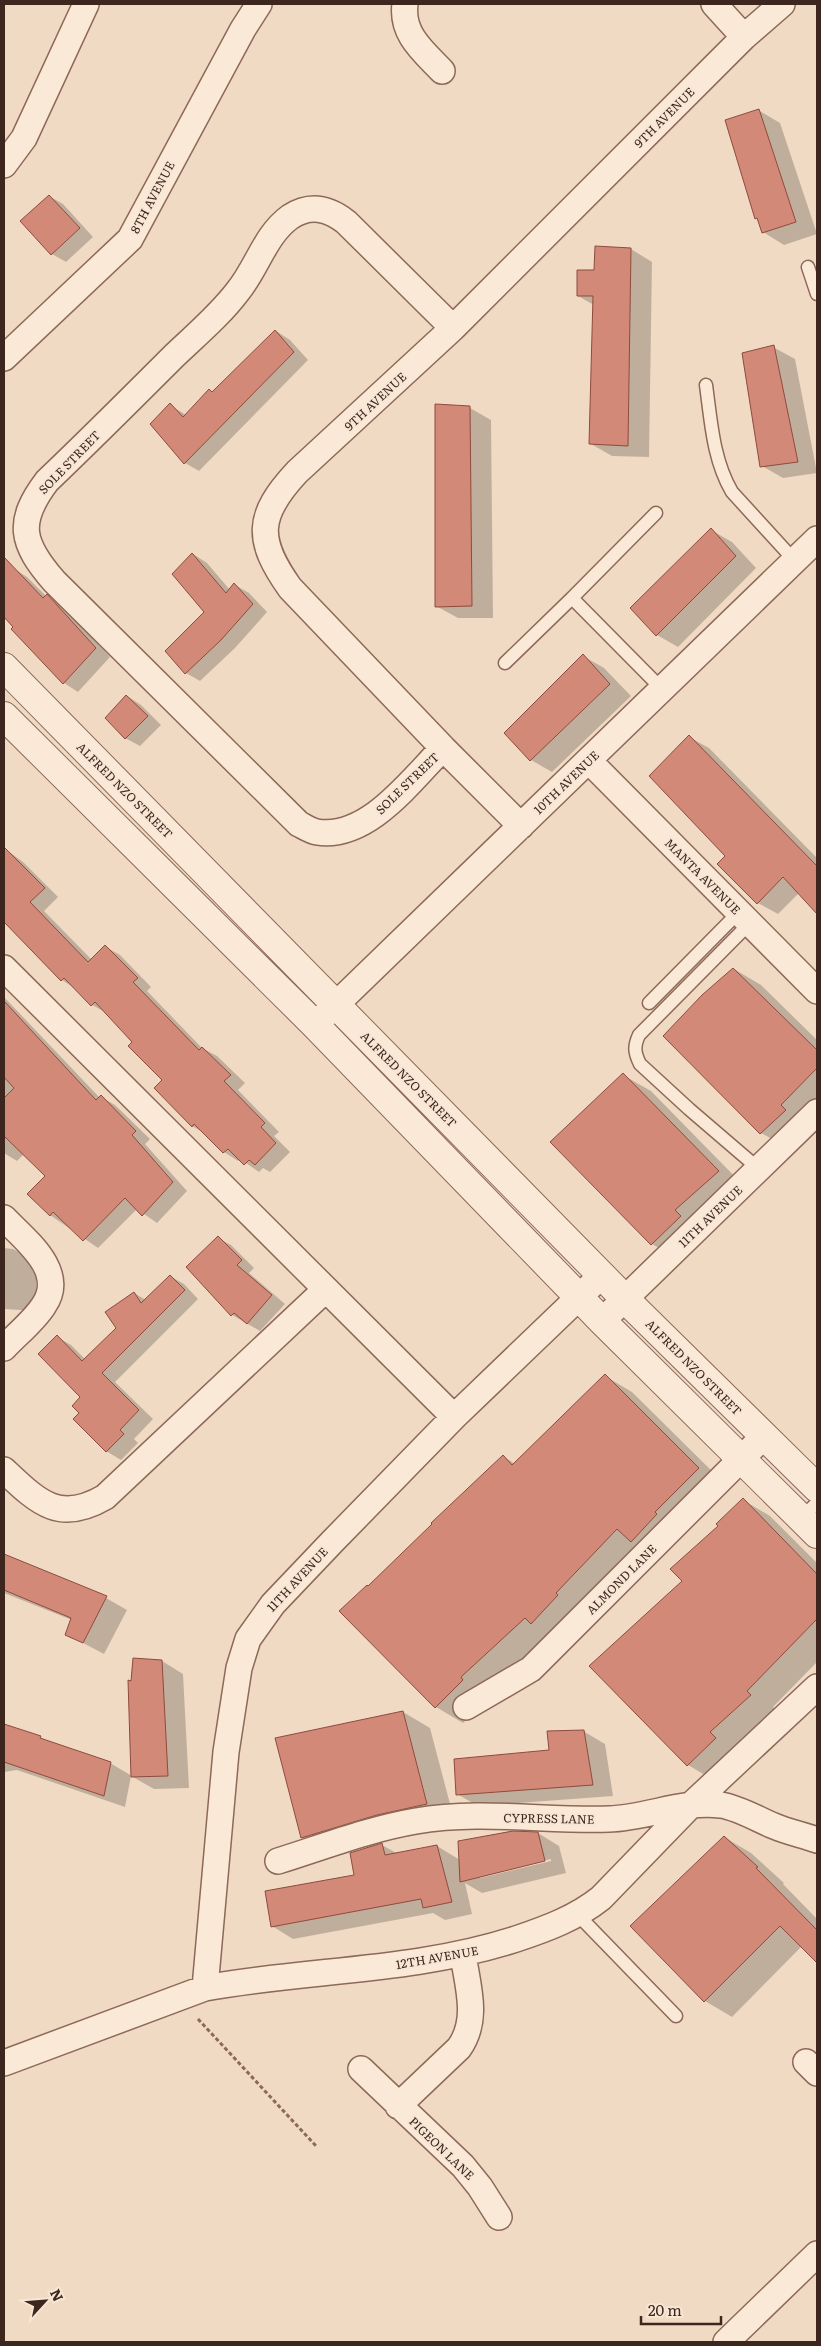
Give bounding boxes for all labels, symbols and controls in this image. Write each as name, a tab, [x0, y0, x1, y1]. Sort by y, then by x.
street label: 9TH AVENUE	[630, 82, 699, 151]
street label: 8TH AVENUE	[125, 157, 179, 236]
street label: 9TH AVENUE	[340, 367, 410, 435]
street label: SOLE STREET	[34, 426, 104, 498]
street label: ALFRED NZO STREET	[73, 738, 177, 842]
street label: 10TH AVENUE	[529, 746, 603, 818]
street label: SOLE STREET	[371, 748, 443, 818]
street label: MANTA AVENUE	[661, 834, 745, 918]
street label: ALFRED NZO STREET	[357, 1027, 461, 1131]
street label: 11TH AVENUE	[674, 1181, 746, 1251]
street label: ALFRED NZO STREET	[642, 1315, 746, 1419]
street label: ALMOND LANE	[582, 1540, 660, 1618]
street label: 11TH AVENUE	[262, 1542, 332, 1615]
street label: CYPRESS LANE	[503, 1808, 595, 1828]
street label: 12TH AVENUE	[394, 1941, 480, 1973]
street label: PIGEON LANE	[405, 2112, 479, 2184]
north arrow	[20, 2276, 70, 2326]
text: N	[46, 2285, 69, 2305]
scale bar	[641, 2294, 721, 2326]
text: 20 m	[648, 2298, 682, 2321]

